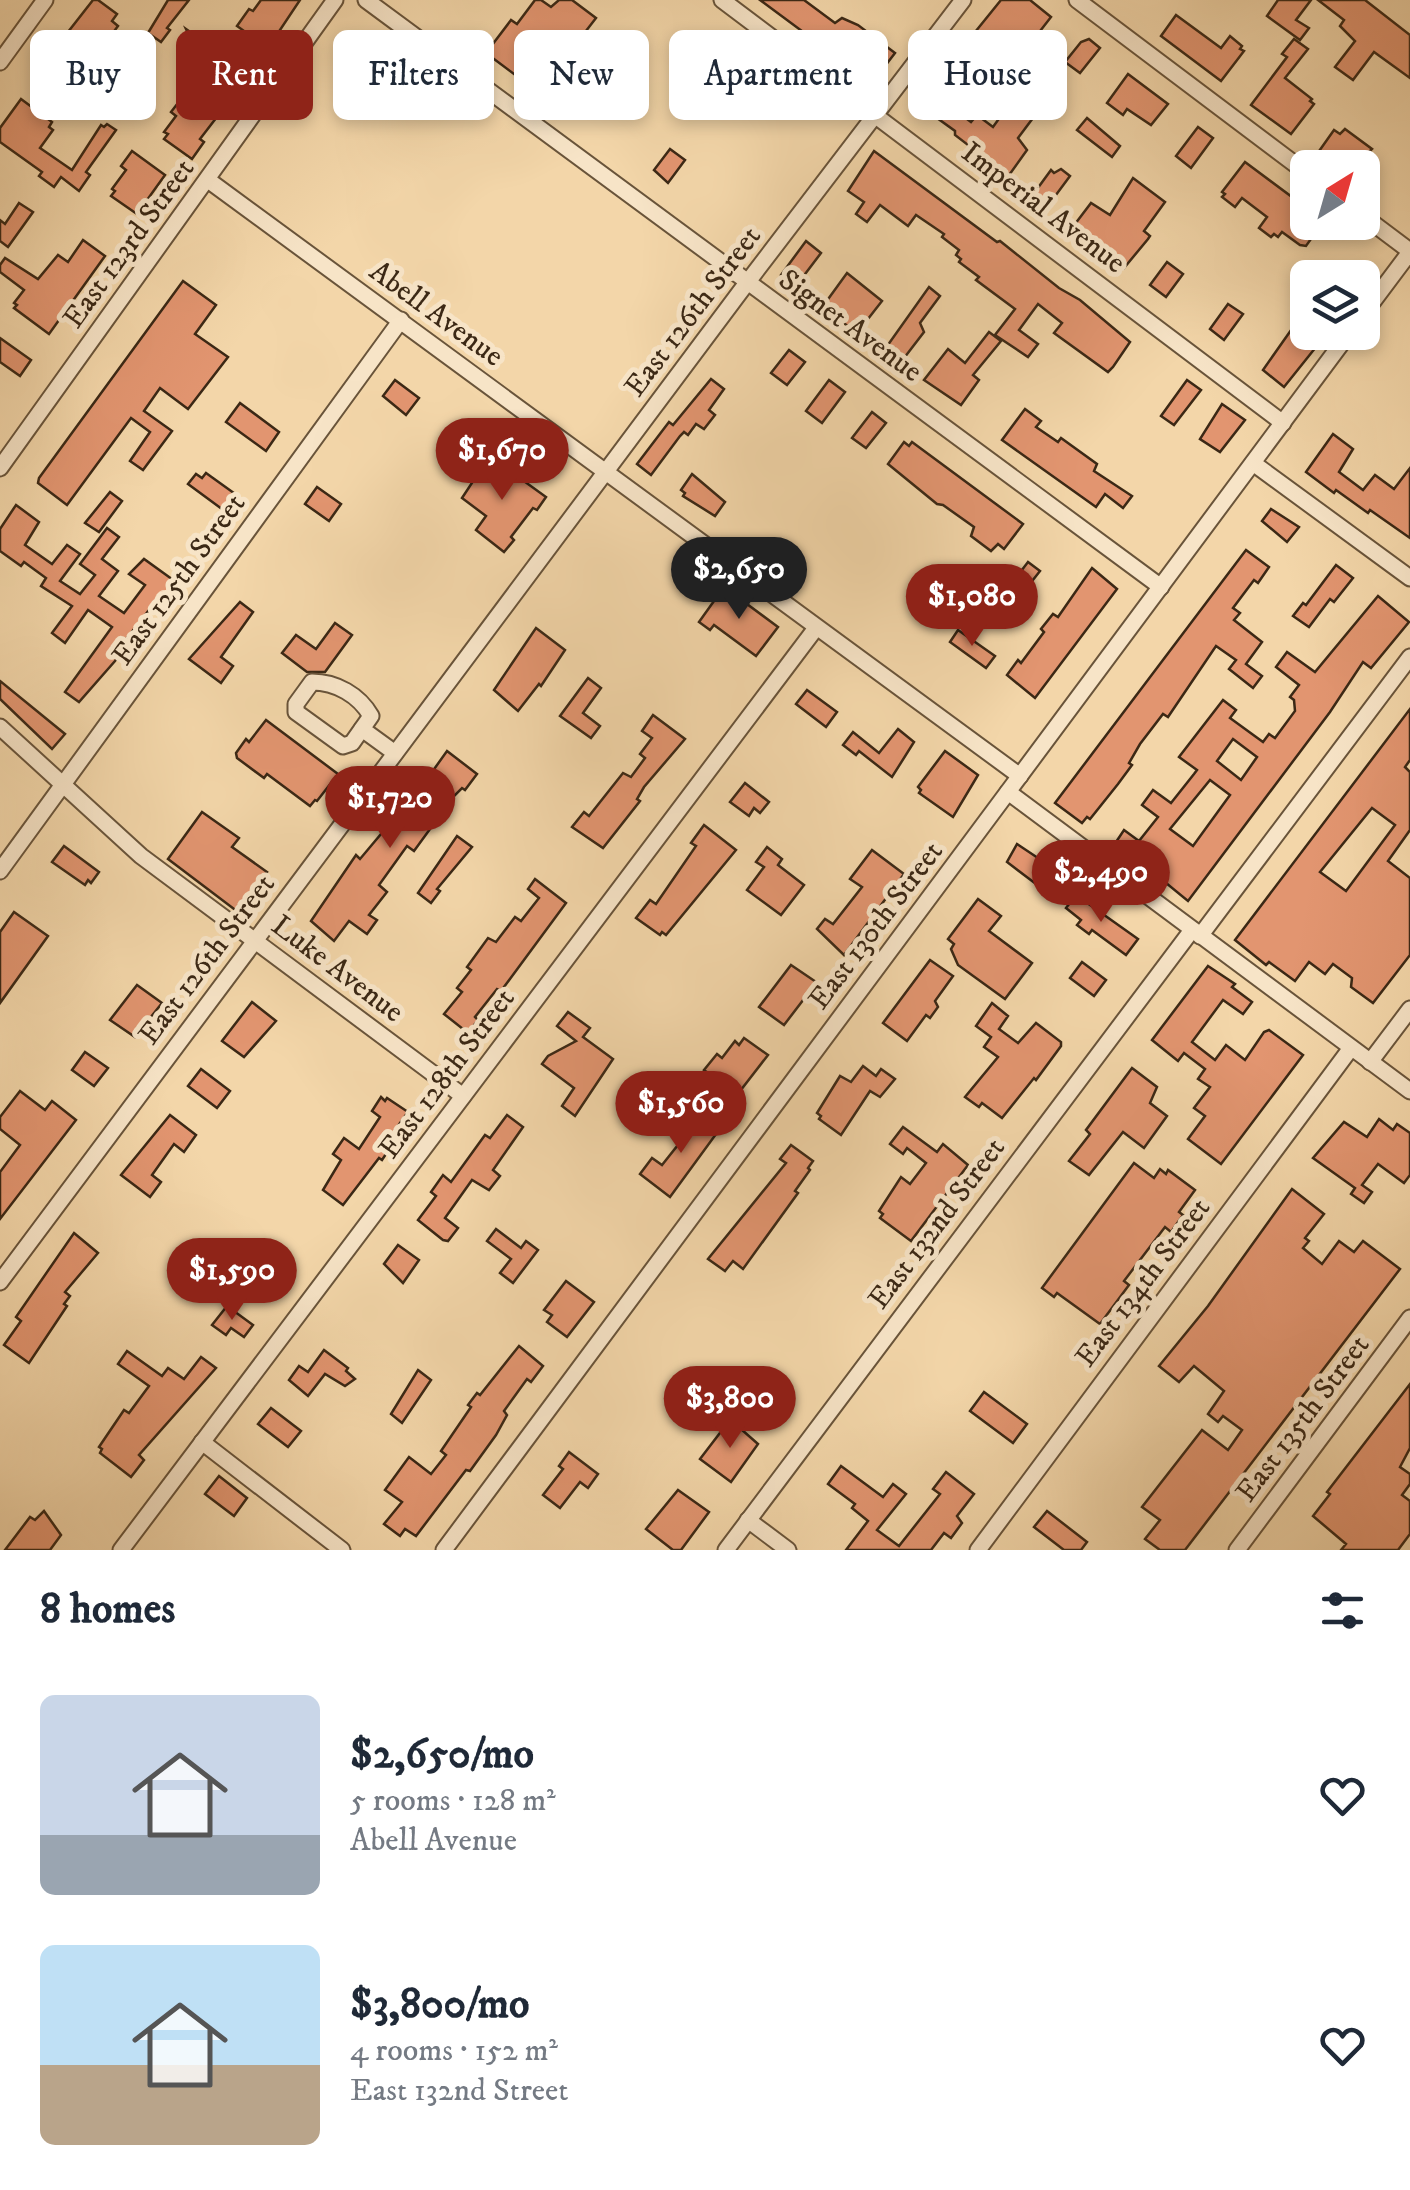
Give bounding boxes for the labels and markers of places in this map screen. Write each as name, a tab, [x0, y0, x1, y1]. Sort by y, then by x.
pin: $1,670	[421, 418, 583, 503]
pin: $2,650	[658, 537, 820, 622]
pin: $1,080	[891, 564, 1053, 649]
pin: $1,720	[309, 766, 471, 851]
pin: $2,490	[1020, 840, 1182, 925]
pin: $1,560	[600, 1071, 762, 1156]
pin: $1,590	[151, 1238, 313, 1323]
pin: $3,800	[649, 1366, 811, 1451]

